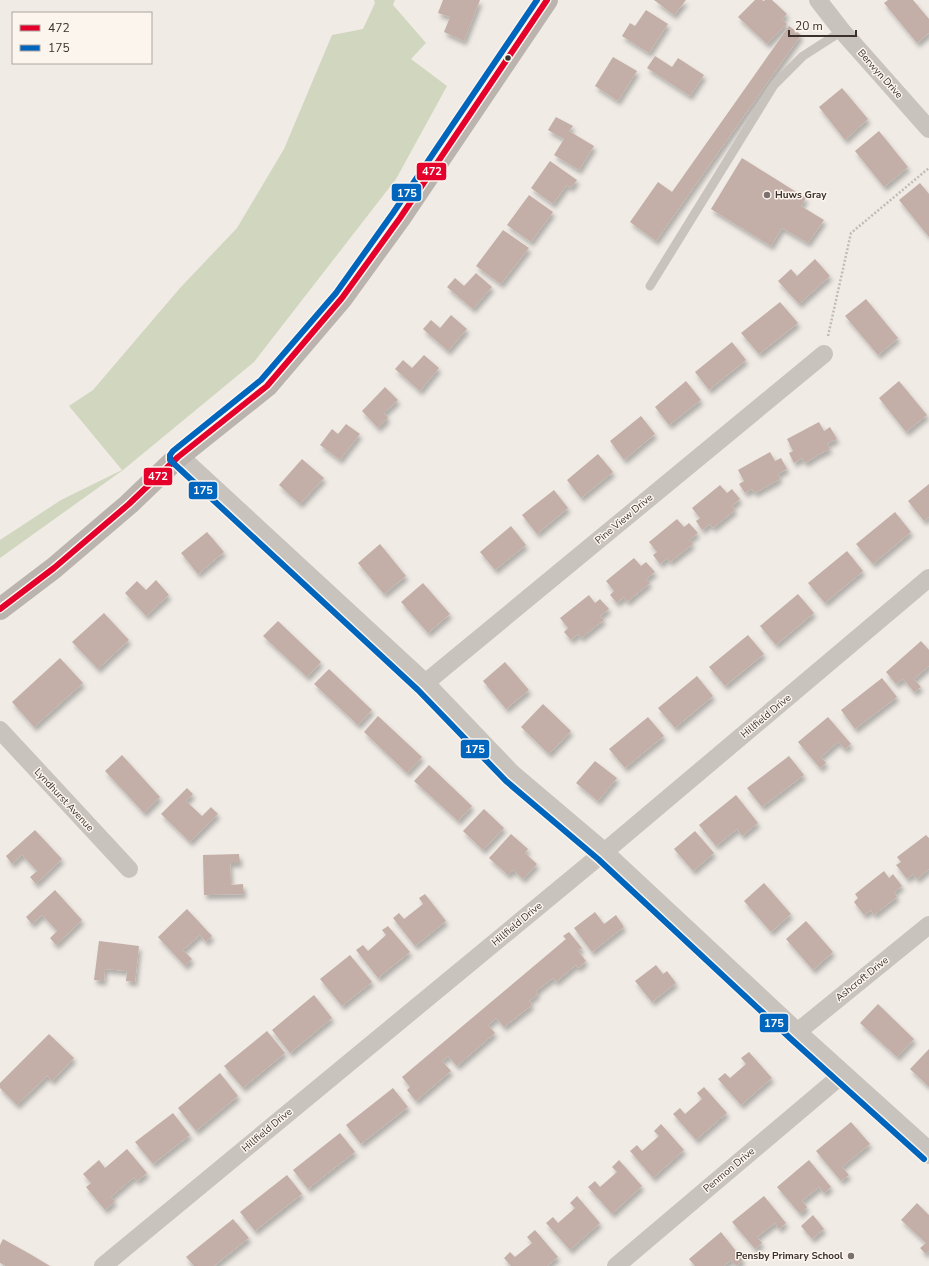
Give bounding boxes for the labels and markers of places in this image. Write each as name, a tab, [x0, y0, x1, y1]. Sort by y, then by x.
unlabelled marker	[503, 53, 513, 63]
place label: Huws Gray	[775, 188, 827, 202]
marker: Huws Gray	[762, 190, 772, 200]
place label: Pensby Primary School	[736, 1249, 844, 1263]
marker: Pensby Primary School	[846, 1251, 856, 1261]

